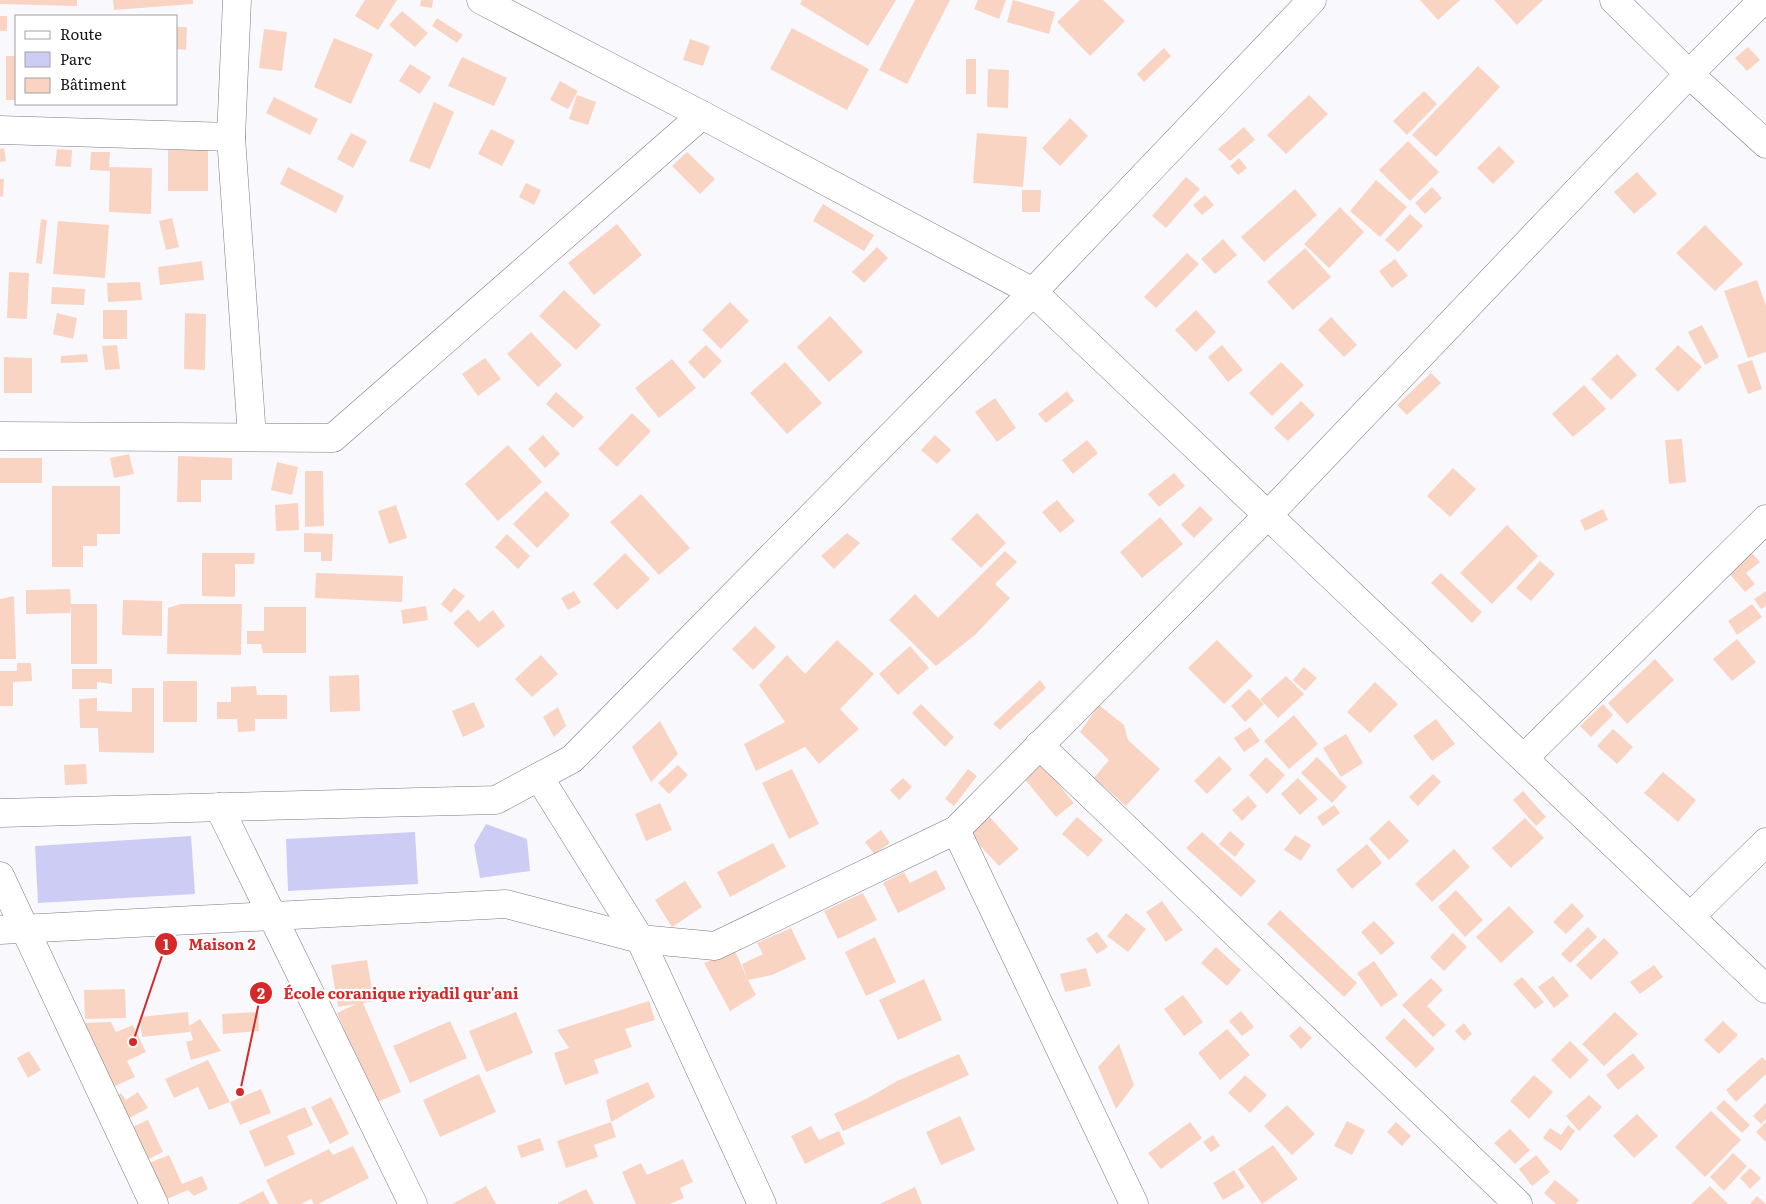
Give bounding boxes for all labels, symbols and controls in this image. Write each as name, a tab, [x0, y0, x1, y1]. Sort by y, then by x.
legend	[15, 15, 178, 105]
text: Route	[60, 22, 102, 45]
text: Parc	[60, 47, 92, 70]
text: Bâtiment	[60, 72, 126, 95]
callout: Maison 2	[153, 929, 265, 959]
text: 1	[163, 932, 169, 955]
text: Maison 2	[189, 932, 255, 955]
callout: École coranique riyadil qur'ani	[248, 978, 528, 1008]
text: 2	[257, 981, 265, 1004]
text: École coranique riyadil qur'ani	[284, 981, 519, 1004]

